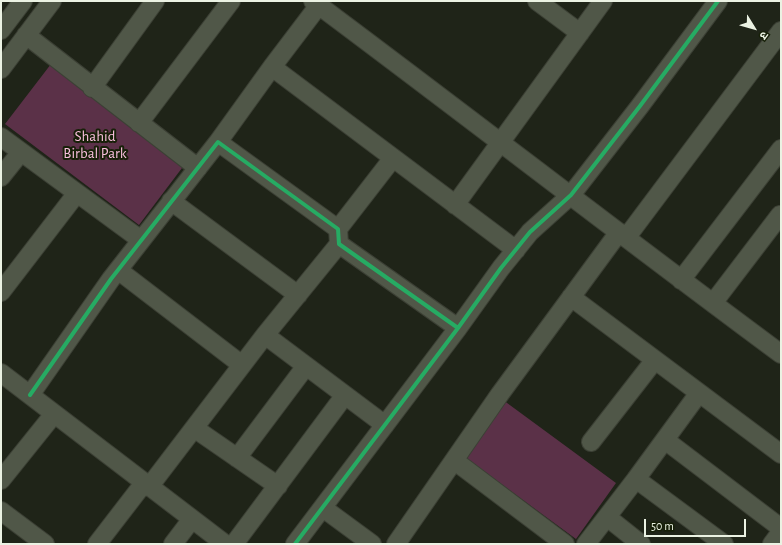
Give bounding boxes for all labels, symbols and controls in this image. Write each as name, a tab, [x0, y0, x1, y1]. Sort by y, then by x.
north arrow	[734, 8, 774, 48]
text: उ	[758, 30, 770, 41]
park label: Shahid Birbal Park	[63, 127, 127, 162]
scale bar	[646, 511, 748, 537]
text: 50 m	[651, 520, 674, 532]

